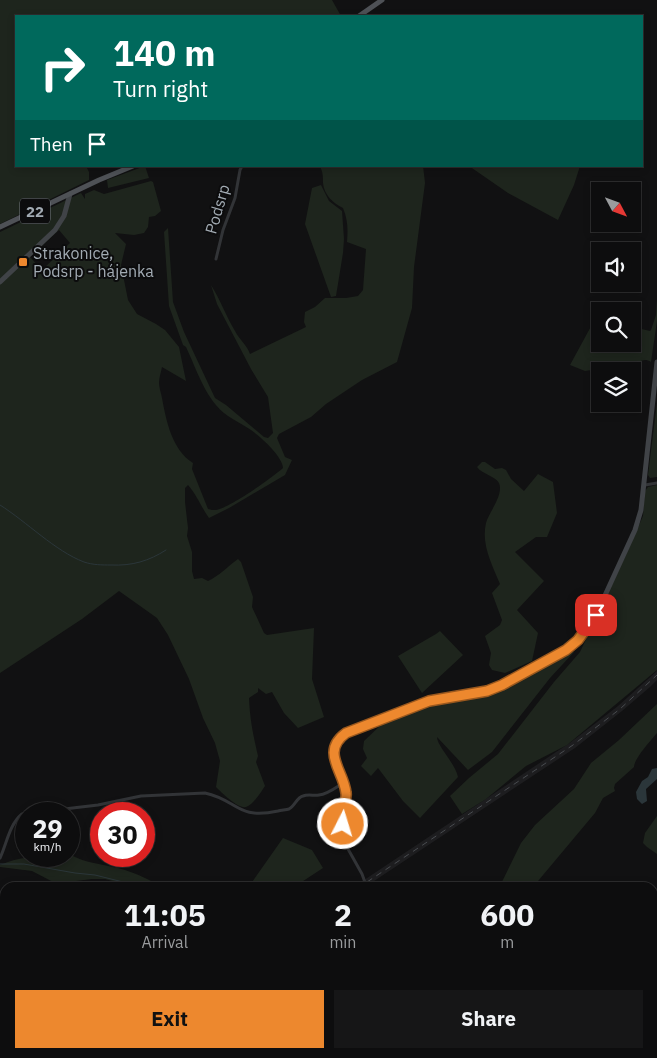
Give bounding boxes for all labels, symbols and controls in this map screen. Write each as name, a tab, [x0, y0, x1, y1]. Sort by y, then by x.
text: 140 m	[113, 30, 216, 76]
icon: right	[30, 35, 95, 100]
text: Turn right	[113, 74, 208, 103]
icon: arrive	[83, 130, 111, 158]
text: Then	[30, 132, 73, 156]
street label: Podsrp	[200, 182, 234, 236]
north arrow	[591, 182, 641, 232]
map controls	[591, 182, 641, 412]
road number: 22	[20, 198, 50, 224]
button: sound	[591, 242, 641, 292]
place label: Strakonice, Podsrp - hájenka	[33, 243, 154, 281]
marker: Strakonice, Podsrp - hájenka	[17, 256, 29, 268]
button: search	[591, 302, 641, 352]
button: layers	[591, 362, 641, 412]
pin	[575, 594, 617, 636]
icon: arrive	[582, 601, 610, 629]
position arrow	[316, 797, 368, 849]
speed limit sign: 30	[90, 802, 155, 867]
text: 29	[32, 812, 63, 845]
text: km/h	[33, 839, 62, 854]
text: 11:05	[124, 895, 206, 934]
text: 2	[334, 895, 352, 934]
text: 600	[480, 895, 534, 934]
text: Arrival	[141, 932, 188, 952]
text: min	[329, 932, 356, 952]
text: m	[500, 932, 514, 952]
button: Exit	[15, 990, 324, 1048]
button: Share	[334, 990, 643, 1048]

